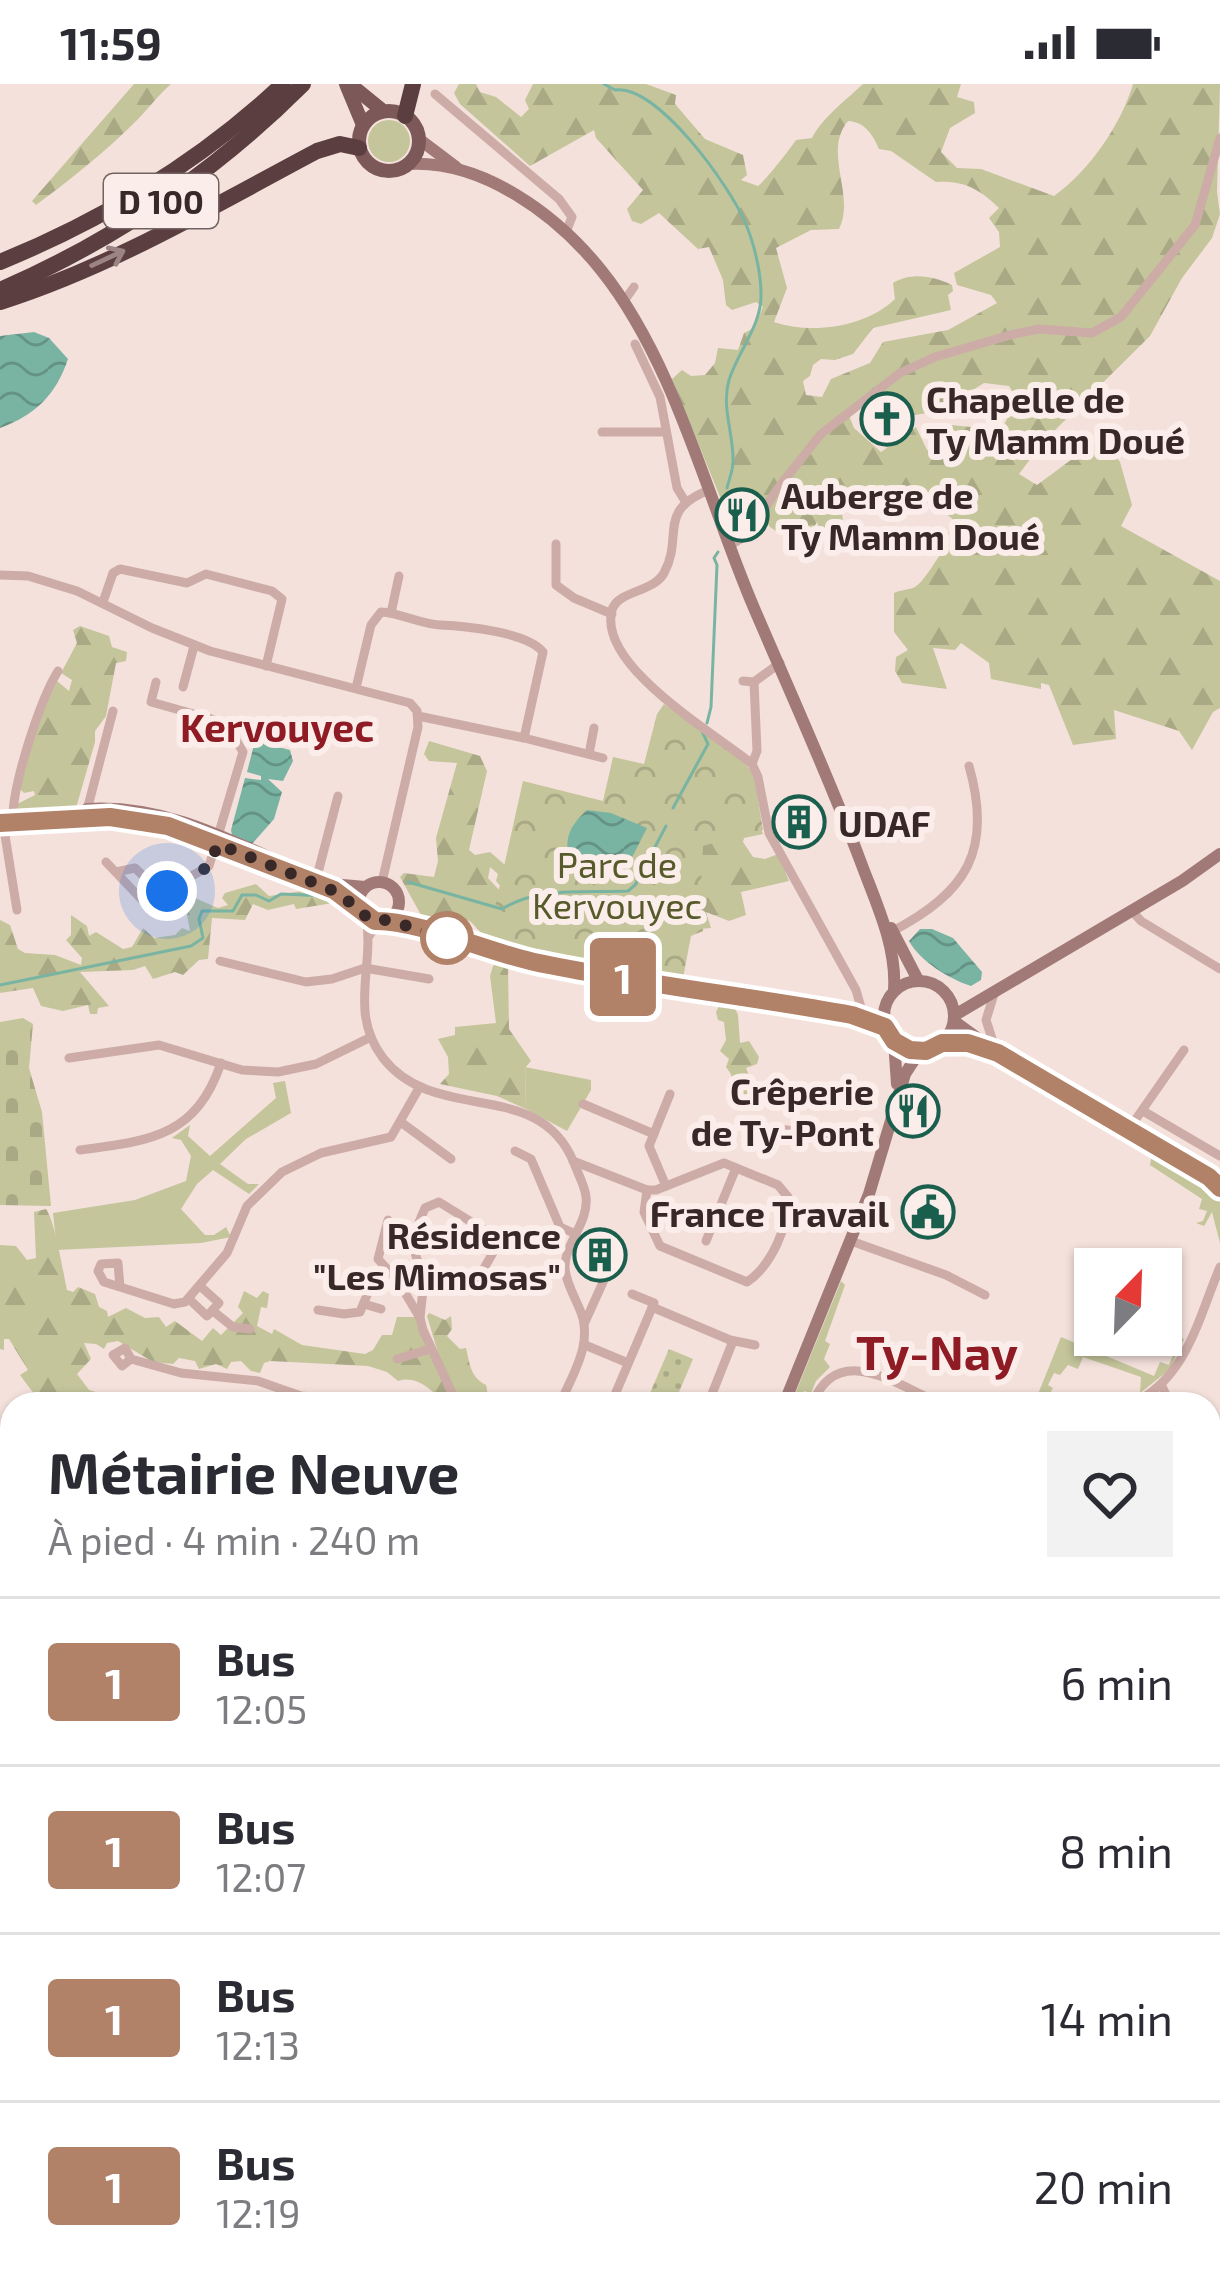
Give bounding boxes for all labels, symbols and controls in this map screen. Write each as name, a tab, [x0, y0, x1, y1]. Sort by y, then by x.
text: 11:59	[60, 15, 162, 69]
road number: D 100	[104, 174, 218, 228]
one-way arrow	[89, 246, 125, 268]
place label: Chapelle de Ty Mamm Doué	[926, 377, 1185, 462]
church icon: Chapelle de Ty Mamm Doué	[859, 391, 915, 447]
place label: Auberge de Ty Mamm Doué	[781, 473, 1040, 558]
restaurant icon: Auberge de Ty Mamm Doué	[714, 487, 770, 543]
district label: Kervouyec	[180, 703, 374, 751]
building icon: UDAF	[771, 794, 827, 850]
place label: UDAF	[838, 801, 931, 844]
park label: Parc de Kervouyec	[532, 842, 702, 926]
your location	[137, 861, 197, 921]
unlabelled marker	[422, 913, 472, 963]
line badge: 1	[584, 938, 662, 1016]
text: 1	[614, 952, 632, 1002]
place label: Crêperie de Ty-Pont	[691, 1069, 874, 1154]
restaurant icon: Crêperie de Ty-Pont	[885, 1083, 941, 1139]
public building icon: France Travail	[900, 1184, 956, 1240]
place label: France Travail	[650, 1191, 889, 1234]
place label: Résidence "Les Mimosas"	[313, 1213, 561, 1297]
building icon: Résidence "Les Mimosas"	[572, 1227, 628, 1283]
north arrow	[1074, 1248, 1182, 1356]
map controls	[1074, 1248, 1182, 1356]
district label: Ty-Nay	[856, 1322, 1018, 1380]
button: heart	[1047, 1431, 1173, 1557]
text: Métairie Neuve	[48, 1437, 459, 1505]
text: À pied · 4 min · 240 m	[48, 1516, 420, 1563]
text: Bus	[216, 1631, 295, 1685]
text: 6 min	[1060, 1655, 1173, 1709]
text: 1	[105, 1657, 123, 1707]
text: 12:05	[216, 1685, 307, 1732]
text: Bus	[216, 1799, 295, 1853]
text: 8 min	[1059, 1823, 1173, 1877]
text: 1	[105, 1825, 123, 1875]
text: 12:07	[216, 1853, 306, 1900]
text: Bus	[216, 1967, 295, 2021]
text: 14 min	[1041, 1991, 1173, 2045]
text: 1	[105, 1993, 123, 2043]
text: 12:13	[216, 2021, 300, 2068]
text: Bus	[216, 2135, 295, 2189]
text: 20 min	[1034, 2159, 1173, 2213]
text: 1	[105, 2161, 123, 2211]
text: 12:19	[216, 2189, 300, 2236]

